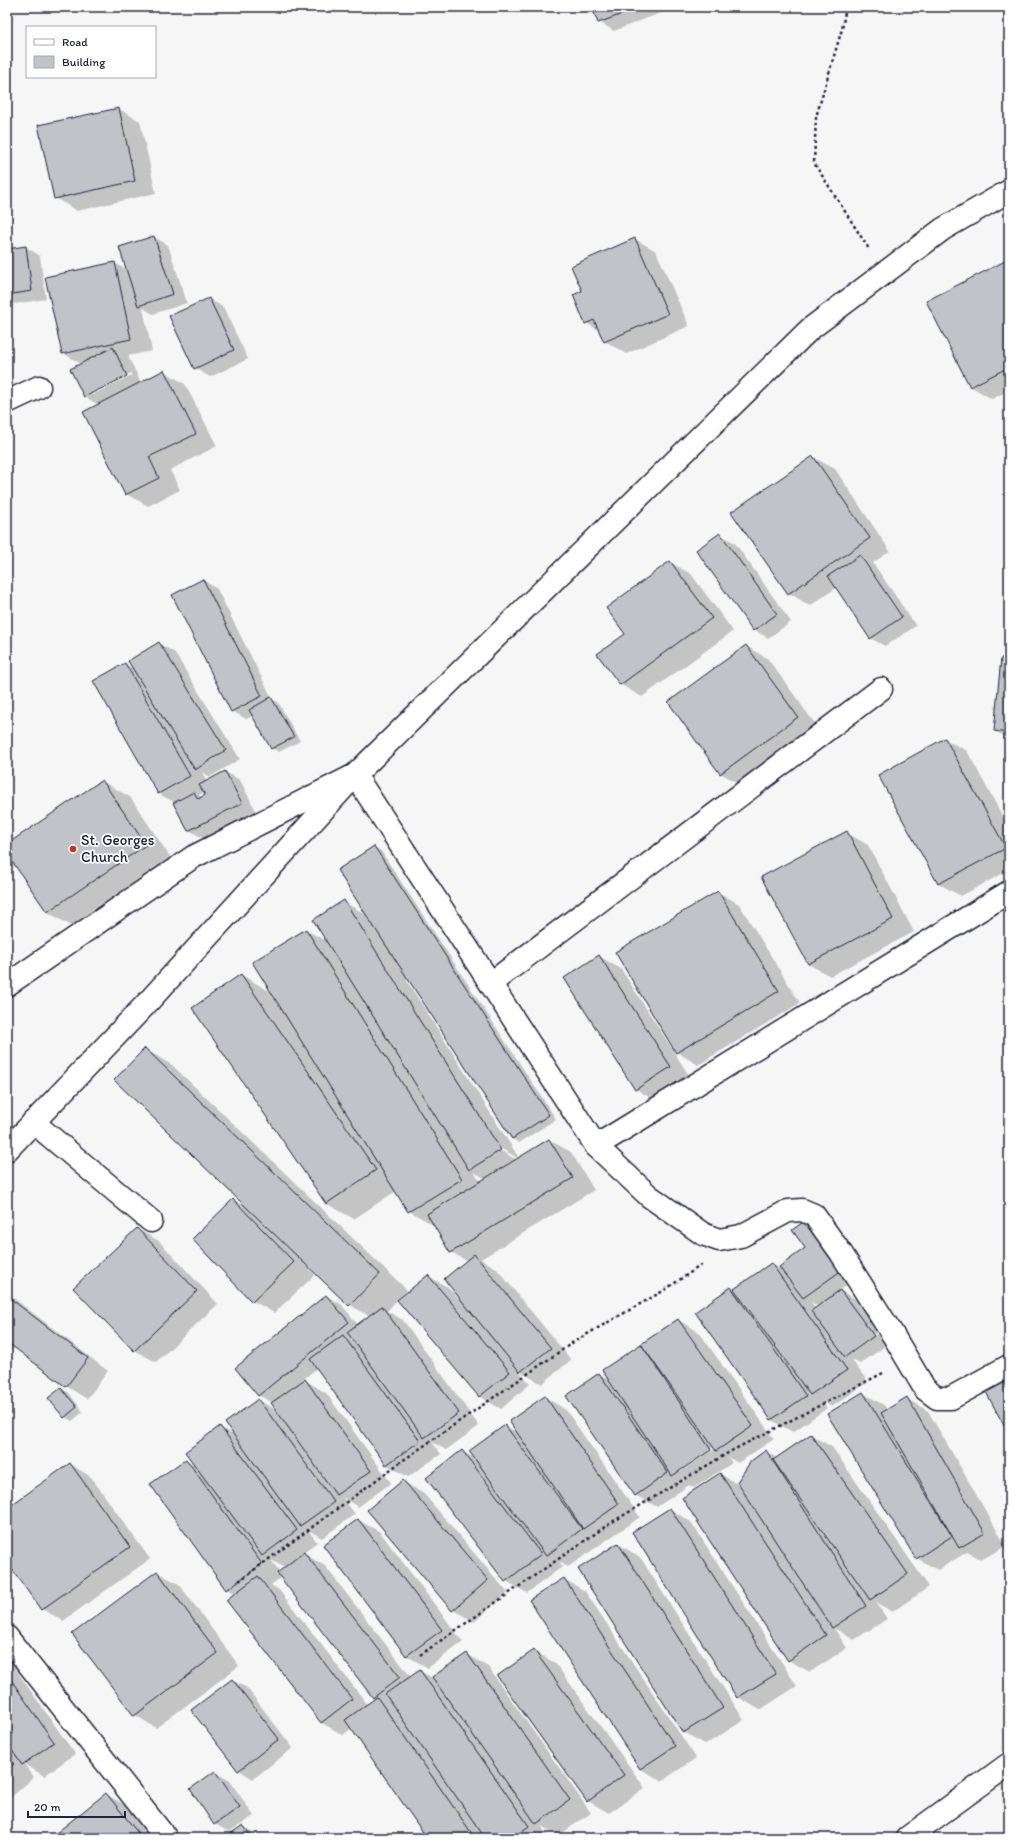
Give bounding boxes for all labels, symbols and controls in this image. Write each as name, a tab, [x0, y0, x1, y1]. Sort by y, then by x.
legend	[26, 26, 156, 78]
text: Road	[62, 35, 88, 49]
text: Building	[62, 55, 106, 69]
place label: St. Georges Church	[81, 831, 155, 866]
marker: St. Georges Church	[68, 844, 78, 854]
scale bar	[28, 1793, 125, 1819]
text: 20 m	[34, 1800, 61, 1814]

